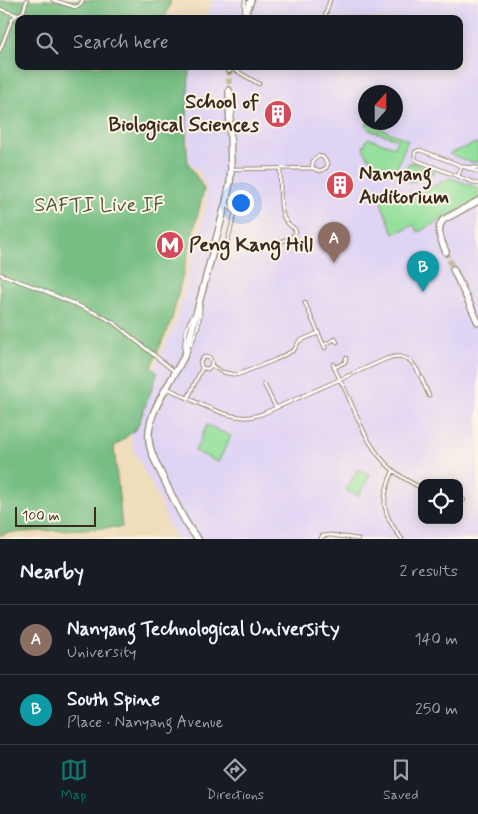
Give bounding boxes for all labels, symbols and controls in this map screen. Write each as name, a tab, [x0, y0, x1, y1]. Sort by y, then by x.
search box	[15, 15, 463, 70]
icon: search	[33, 29, 61, 57]
text: Search here	[73, 30, 169, 55]
north arrow	[358, 85, 403, 130]
place label: School of Biological Sciences	[109, 89, 259, 141]
building icon: School of Biological Sciences	[263, 99, 293, 129]
place label: Nanyang Auditorium	[359, 161, 449, 211]
building icon: Nanyang Auditorium	[325, 170, 355, 200]
your location	[228, 190, 254, 216]
park label: SAFTI Live IF	[34, 192, 164, 219]
pin: A	[318, 222, 350, 263]
metro station icon: Peng Kang Hill	[155, 230, 185, 260]
place label: Peng Kang Hill	[189, 232, 313, 261]
pin: B	[407, 251, 439, 292]
map controls	[418, 479, 463, 524]
button: locate	[418, 479, 463, 524]
scale bar	[15, 504, 96, 527]
text: 100 m	[22, 507, 60, 525]
text: Nearby	[20, 558, 84, 586]
text: 2 results	[400, 561, 458, 582]
text: Nanyang Technological University	[67, 617, 340, 642]
text: A	[31, 629, 41, 650]
text: 140 m	[414, 629, 458, 650]
text: University	[67, 642, 137, 663]
text: South Spine	[67, 687, 160, 712]
text: B	[31, 699, 41, 720]
text: 250 m	[415, 699, 458, 720]
text: Place · Nanyang Avenue	[67, 712, 223, 733]
tab: Map	[60, 756, 88, 804]
tab: Directions	[207, 756, 264, 804]
tab: Saved	[383, 756, 418, 804]

